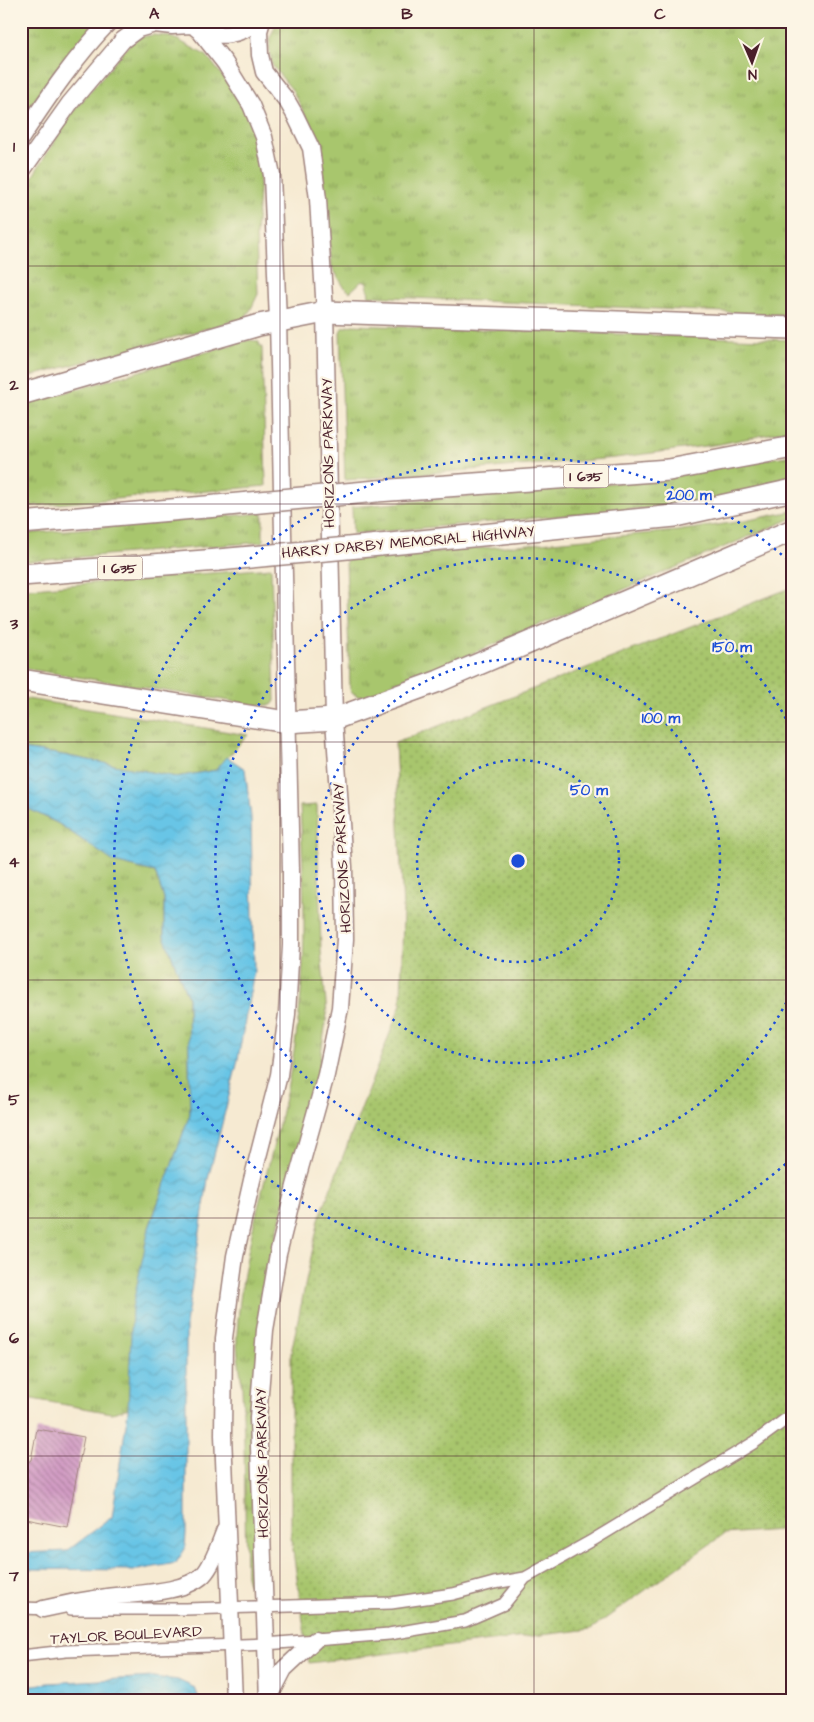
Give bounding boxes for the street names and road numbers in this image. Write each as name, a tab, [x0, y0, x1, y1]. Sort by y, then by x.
street label: HORIZONS PARKWAY	[317, 378, 340, 528]
road number: I 635	[564, 464, 608, 488]
street label: HARRY DARBY MEMORIAL HIGHWAY	[281, 521, 536, 564]
road number: I 635	[98, 556, 142, 580]
street label: HORIZONS PARKWAY	[328, 783, 357, 933]
street label: HORIZONS PARKWAY	[251, 1388, 274, 1538]
street label: TAYLOR BOULEVARD	[50, 1621, 203, 1650]

